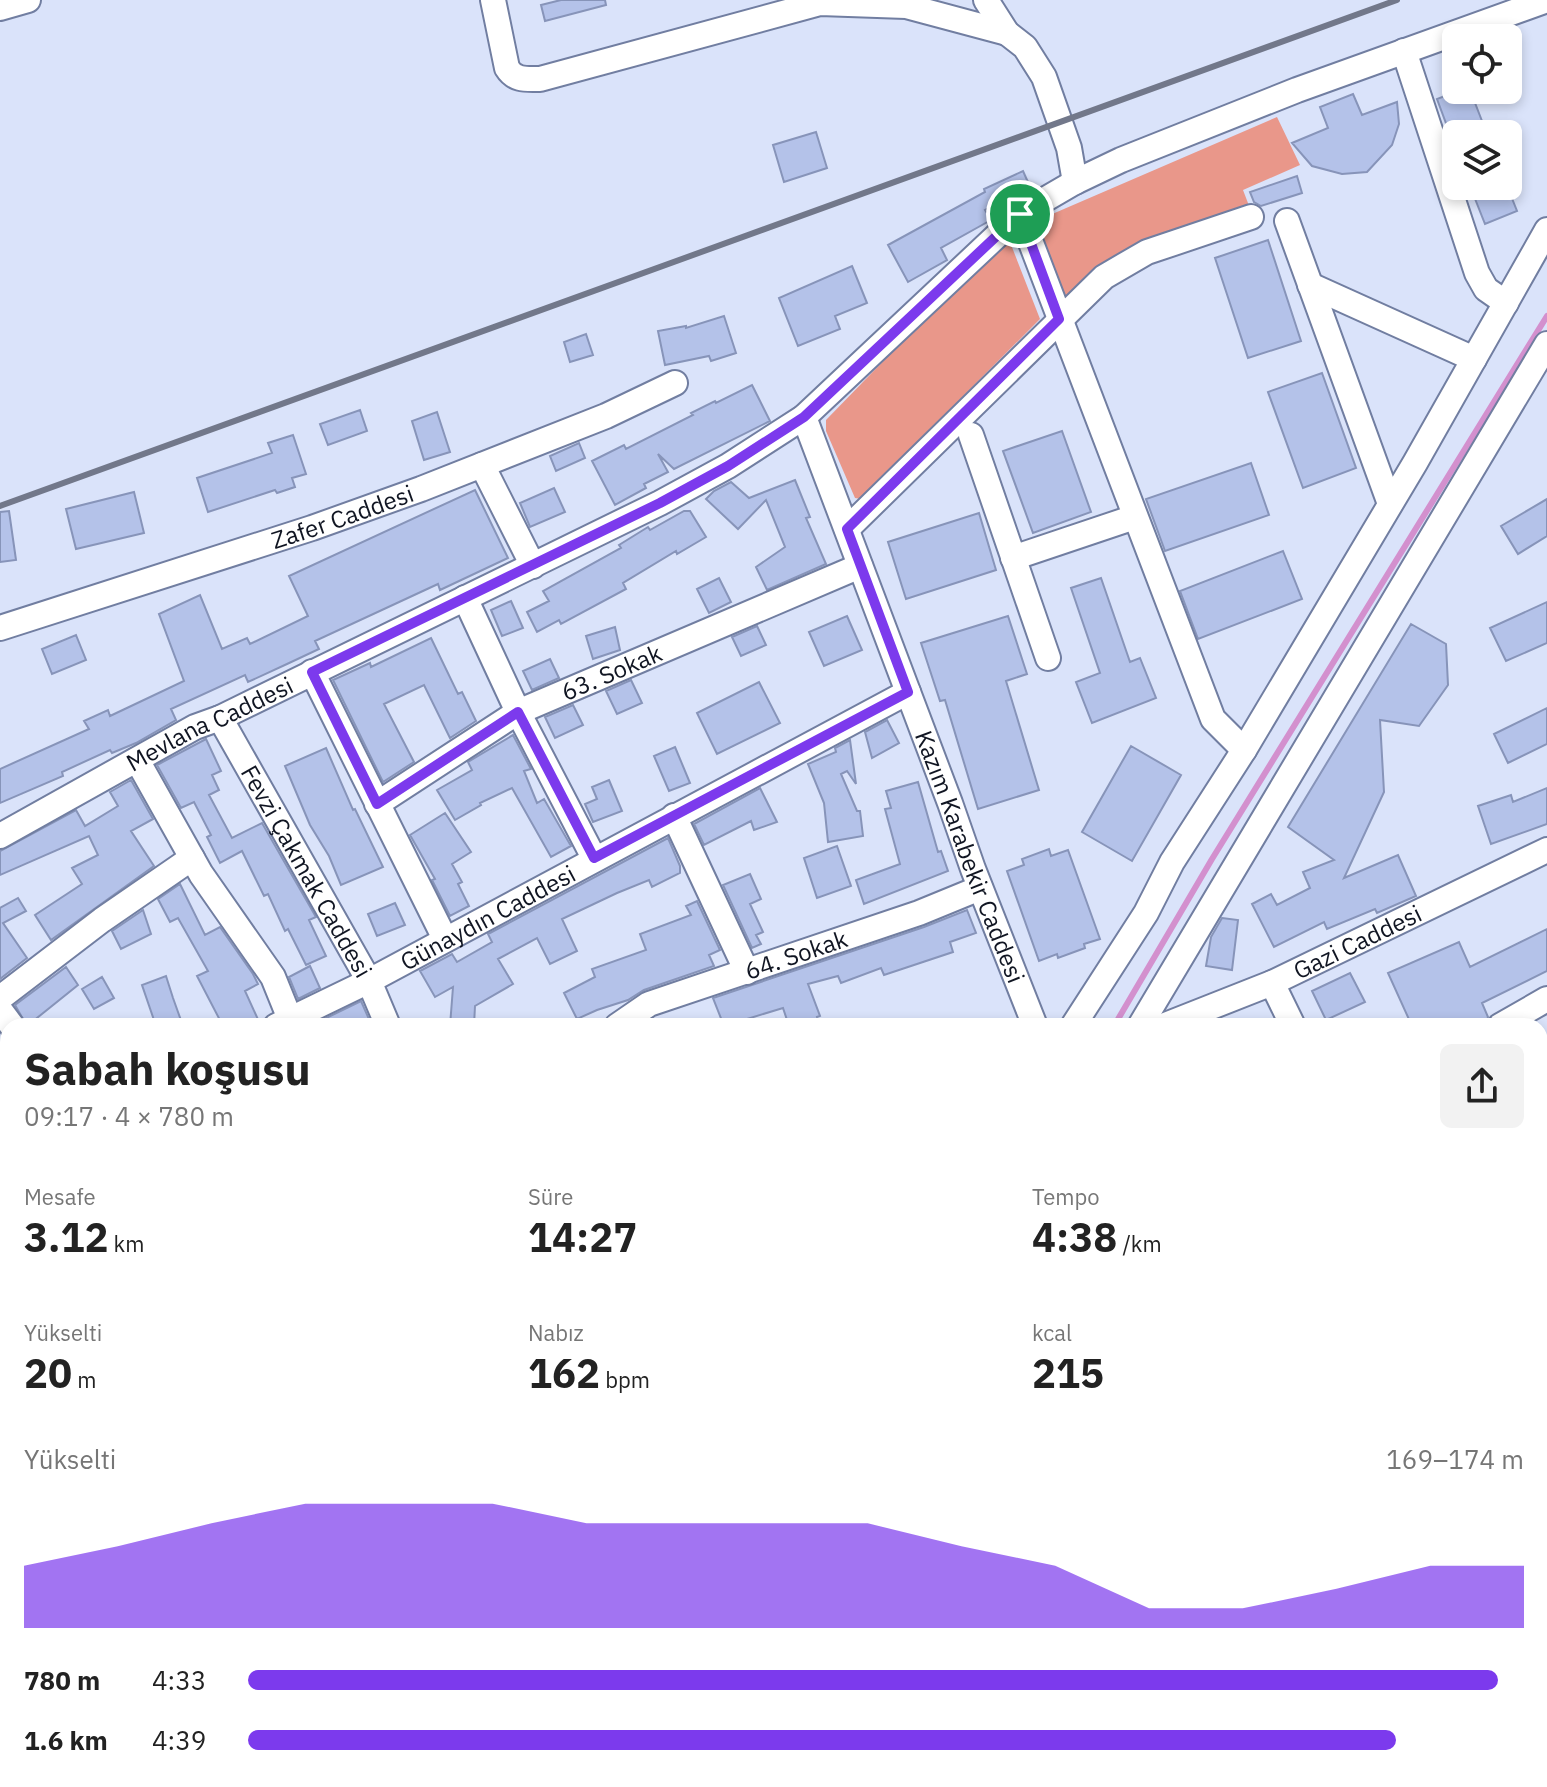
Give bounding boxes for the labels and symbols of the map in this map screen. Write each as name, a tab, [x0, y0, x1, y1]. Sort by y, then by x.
pin	[986, 180, 1054, 248]
street label: Zafer Caddesi	[267, 477, 418, 556]
street label: 63. Sokak	[556, 636, 667, 708]
street label: Mevlana Caddesi	[120, 669, 298, 778]
street label: Kazım Karabekir Caddesi	[908, 726, 1032, 988]
street label: Fevzi Çakmak Caddesi	[234, 759, 380, 983]
street label: Günaydın Caddesi	[395, 857, 581, 977]
street label: Gazi Caddesi	[1288, 897, 1427, 986]
street label: 64. Sokak	[740, 922, 852, 987]

